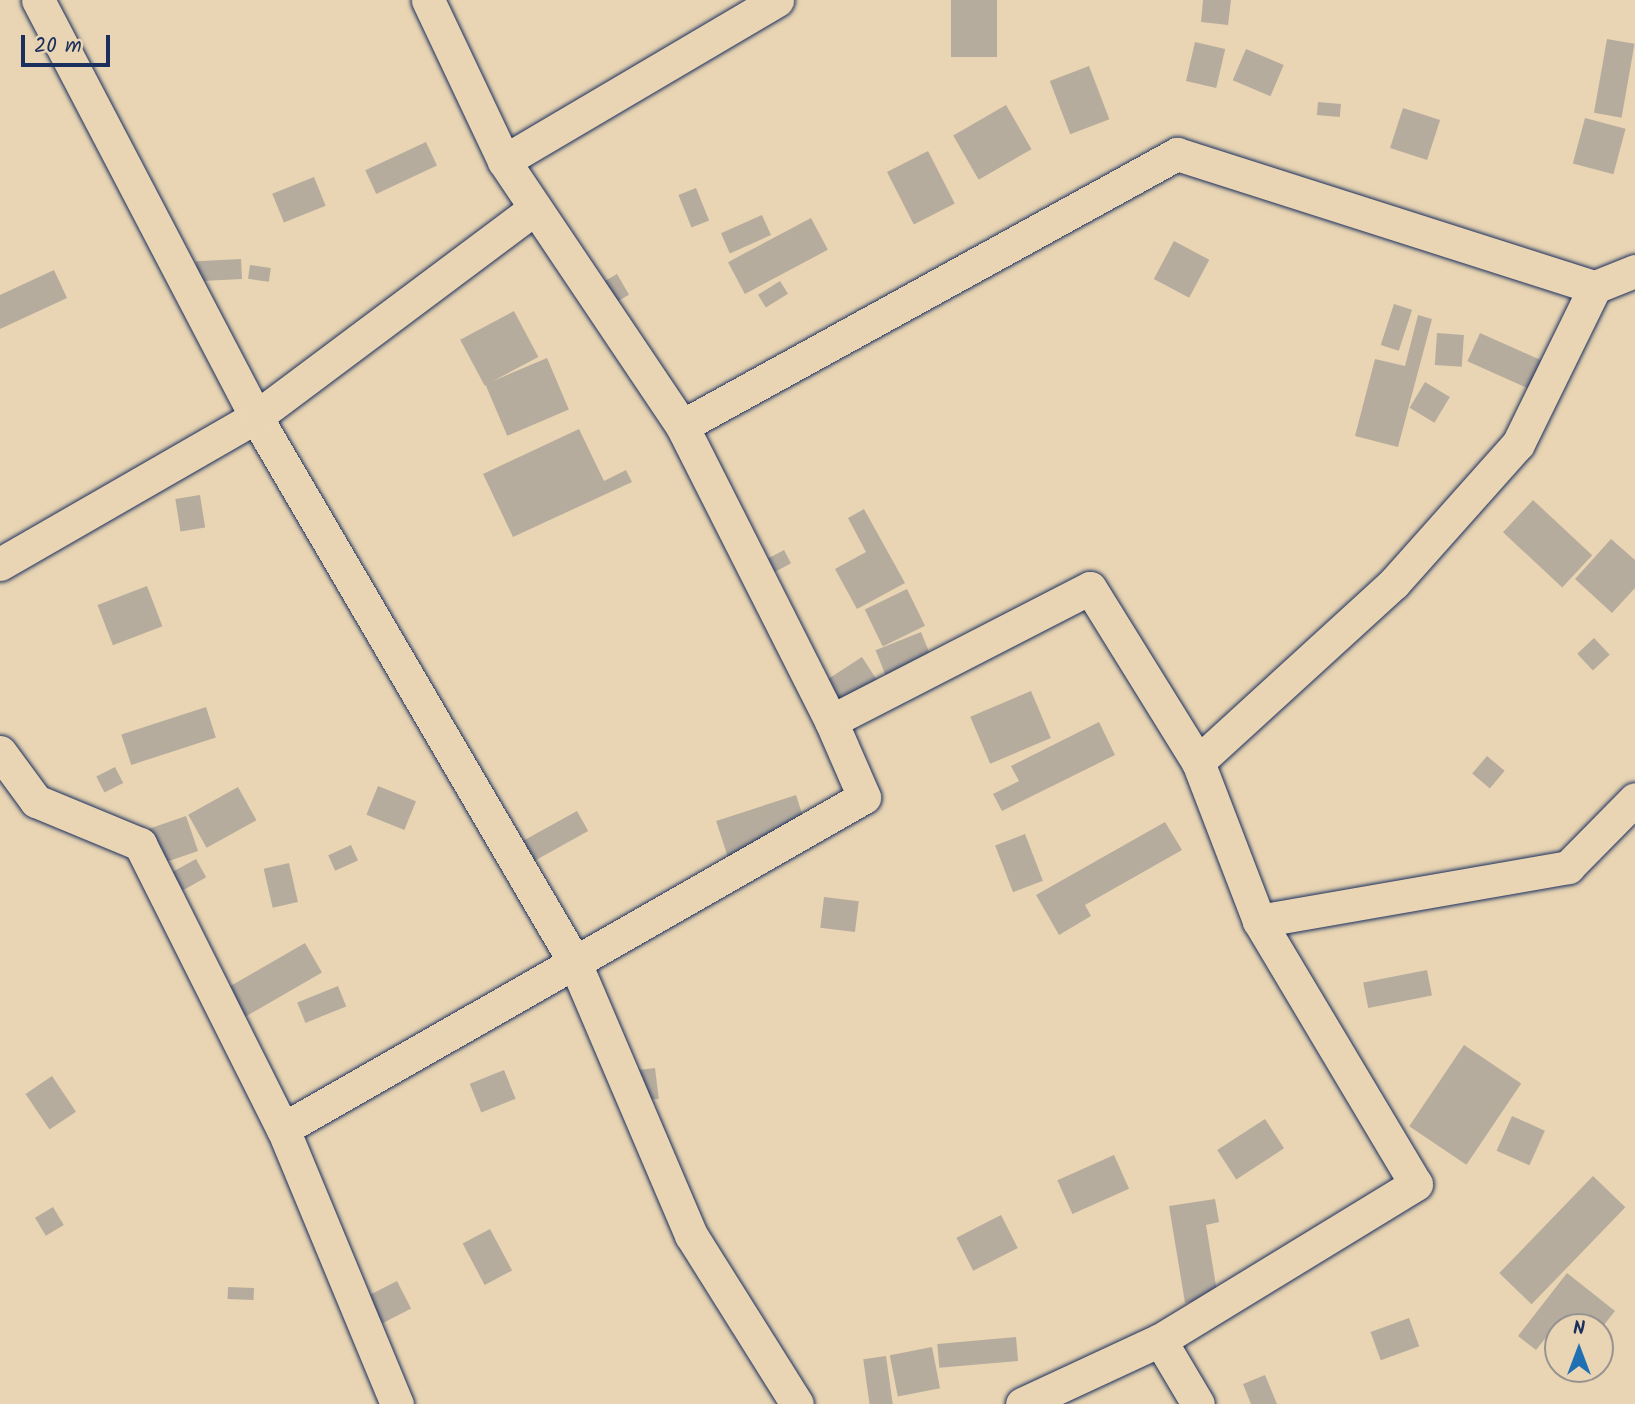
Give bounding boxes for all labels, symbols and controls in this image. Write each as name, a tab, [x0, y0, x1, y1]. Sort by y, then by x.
scale bar	[24, 21, 114, 65]
text: 20 m	[34, 30, 82, 63]
north arrow	[1544, 1313, 1614, 1383]
text: N	[1573, 1314, 1585, 1344]

